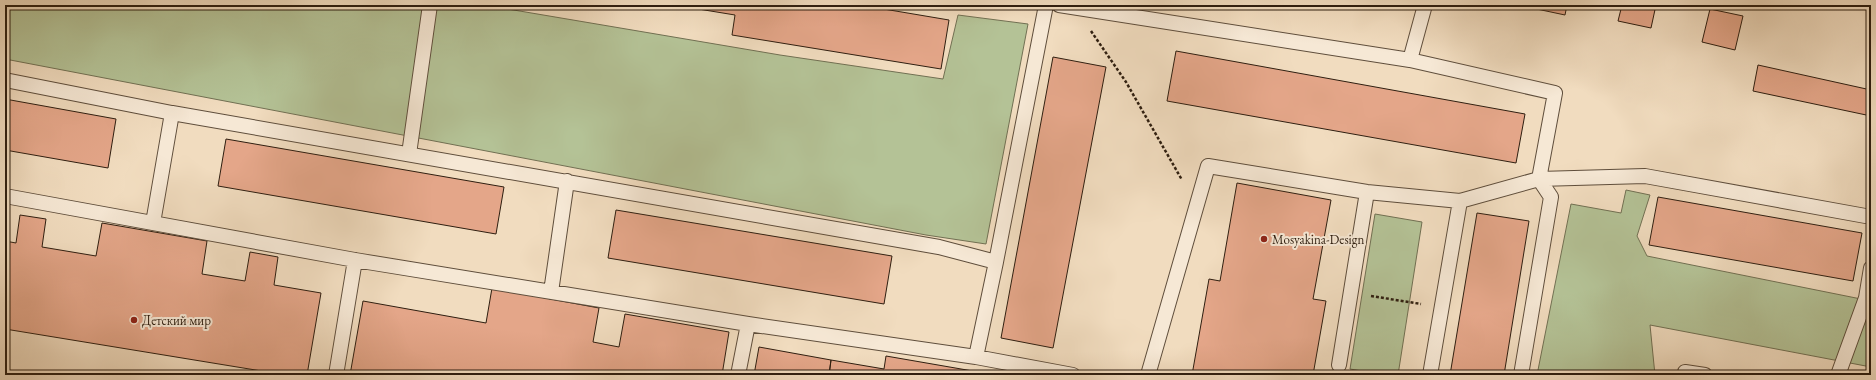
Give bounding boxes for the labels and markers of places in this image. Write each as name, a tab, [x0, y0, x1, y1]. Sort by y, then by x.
place label: Mosyakina-Design	[1272, 231, 1364, 248]
marker: Mosyakina-Design	[1259, 234, 1269, 244]
place label: Детский мир	[142, 312, 211, 329]
marker: Детский мир	[129, 315, 139, 325]

